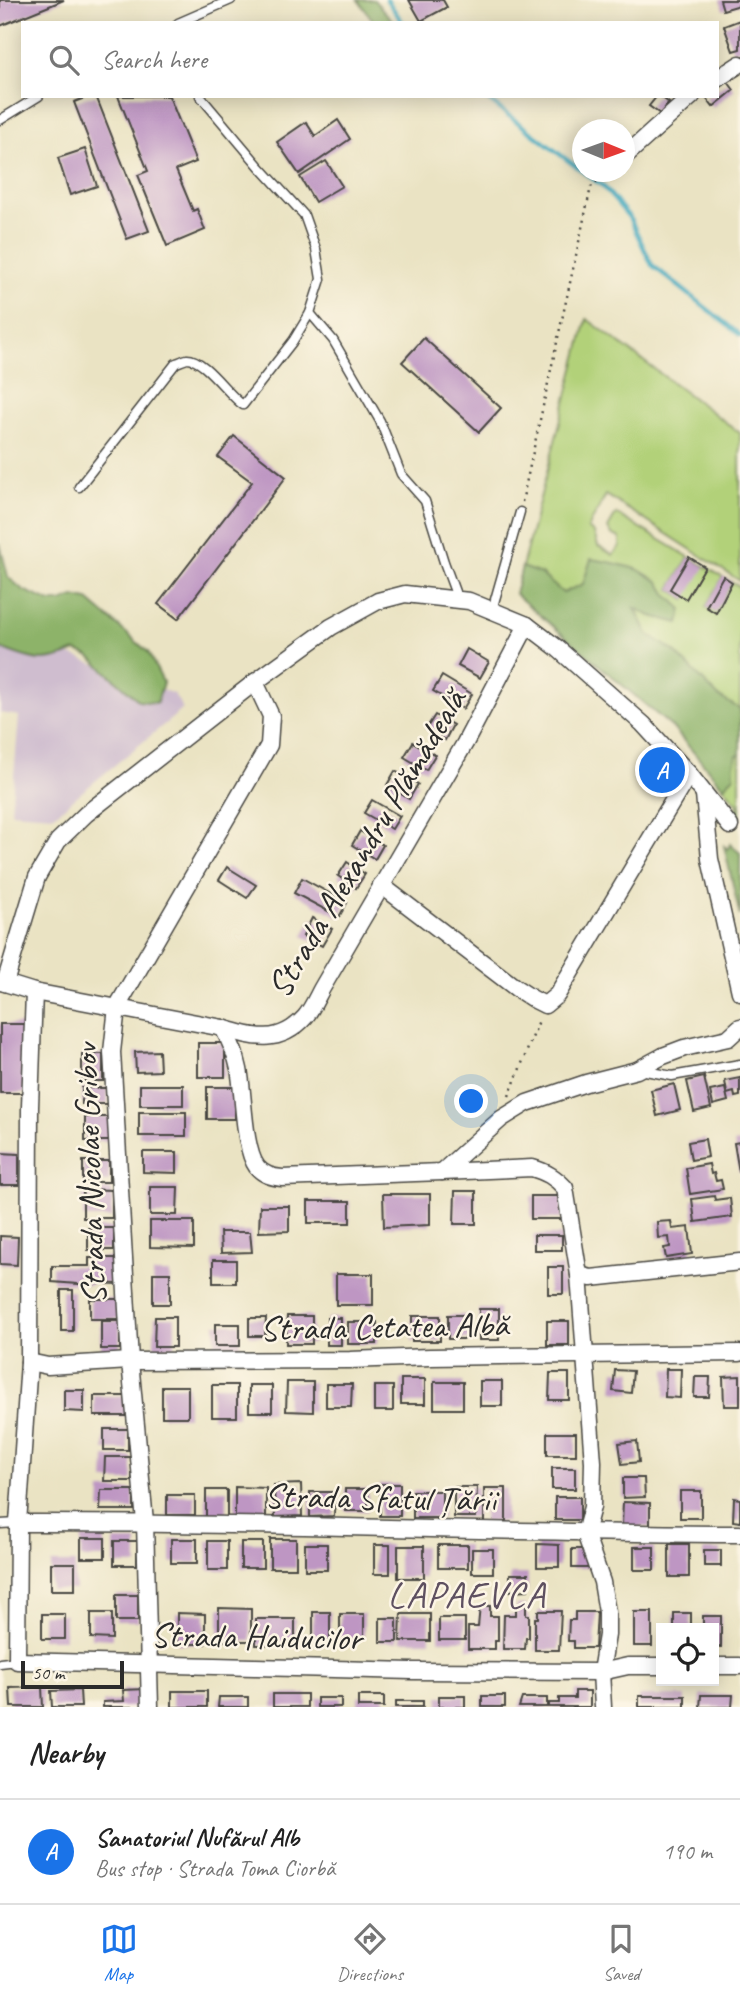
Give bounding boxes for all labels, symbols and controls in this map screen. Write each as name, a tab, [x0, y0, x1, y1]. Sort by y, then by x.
search box	[21, 21, 719, 98]
icon: search	[45, 41, 83, 79]
text: Search here	[101, 43, 207, 76]
north arrow	[572, 119, 635, 182]
street label: Strada Alexandru Plămădeală	[257, 679, 478, 1006]
pin: A	[639, 744, 685, 796]
street label: Strada Nicolae Gribov	[62, 1040, 117, 1305]
your location	[454, 1084, 488, 1118]
street label: Strada Cetatea Albă	[260, 1302, 511, 1351]
street label: Strada Sfatul Țării	[264, 1473, 501, 1522]
district label: LAPAEVCA	[388, 1571, 546, 1618]
street label: Strada Haiducilor	[150, 1612, 365, 1661]
map controls	[656, 1623, 719, 1686]
button: locate	[656, 1623, 719, 1686]
scale bar	[21, 1658, 124, 1690]
text: 50 m	[32, 1661, 64, 1685]
text: Nearby	[28, 1734, 104, 1772]
text: Sanatoriul Nufărul Alb	[95, 1821, 299, 1854]
text: A	[45, 1837, 57, 1866]
text: 190 m	[663, 1837, 712, 1866]
text: Bus stop · Strada Toma Ciorbă	[95, 1854, 335, 1883]
tab: Map	[100, 1920, 138, 1986]
tab: Directions	[337, 1920, 403, 1986]
tab: Saved	[602, 1920, 640, 1986]

